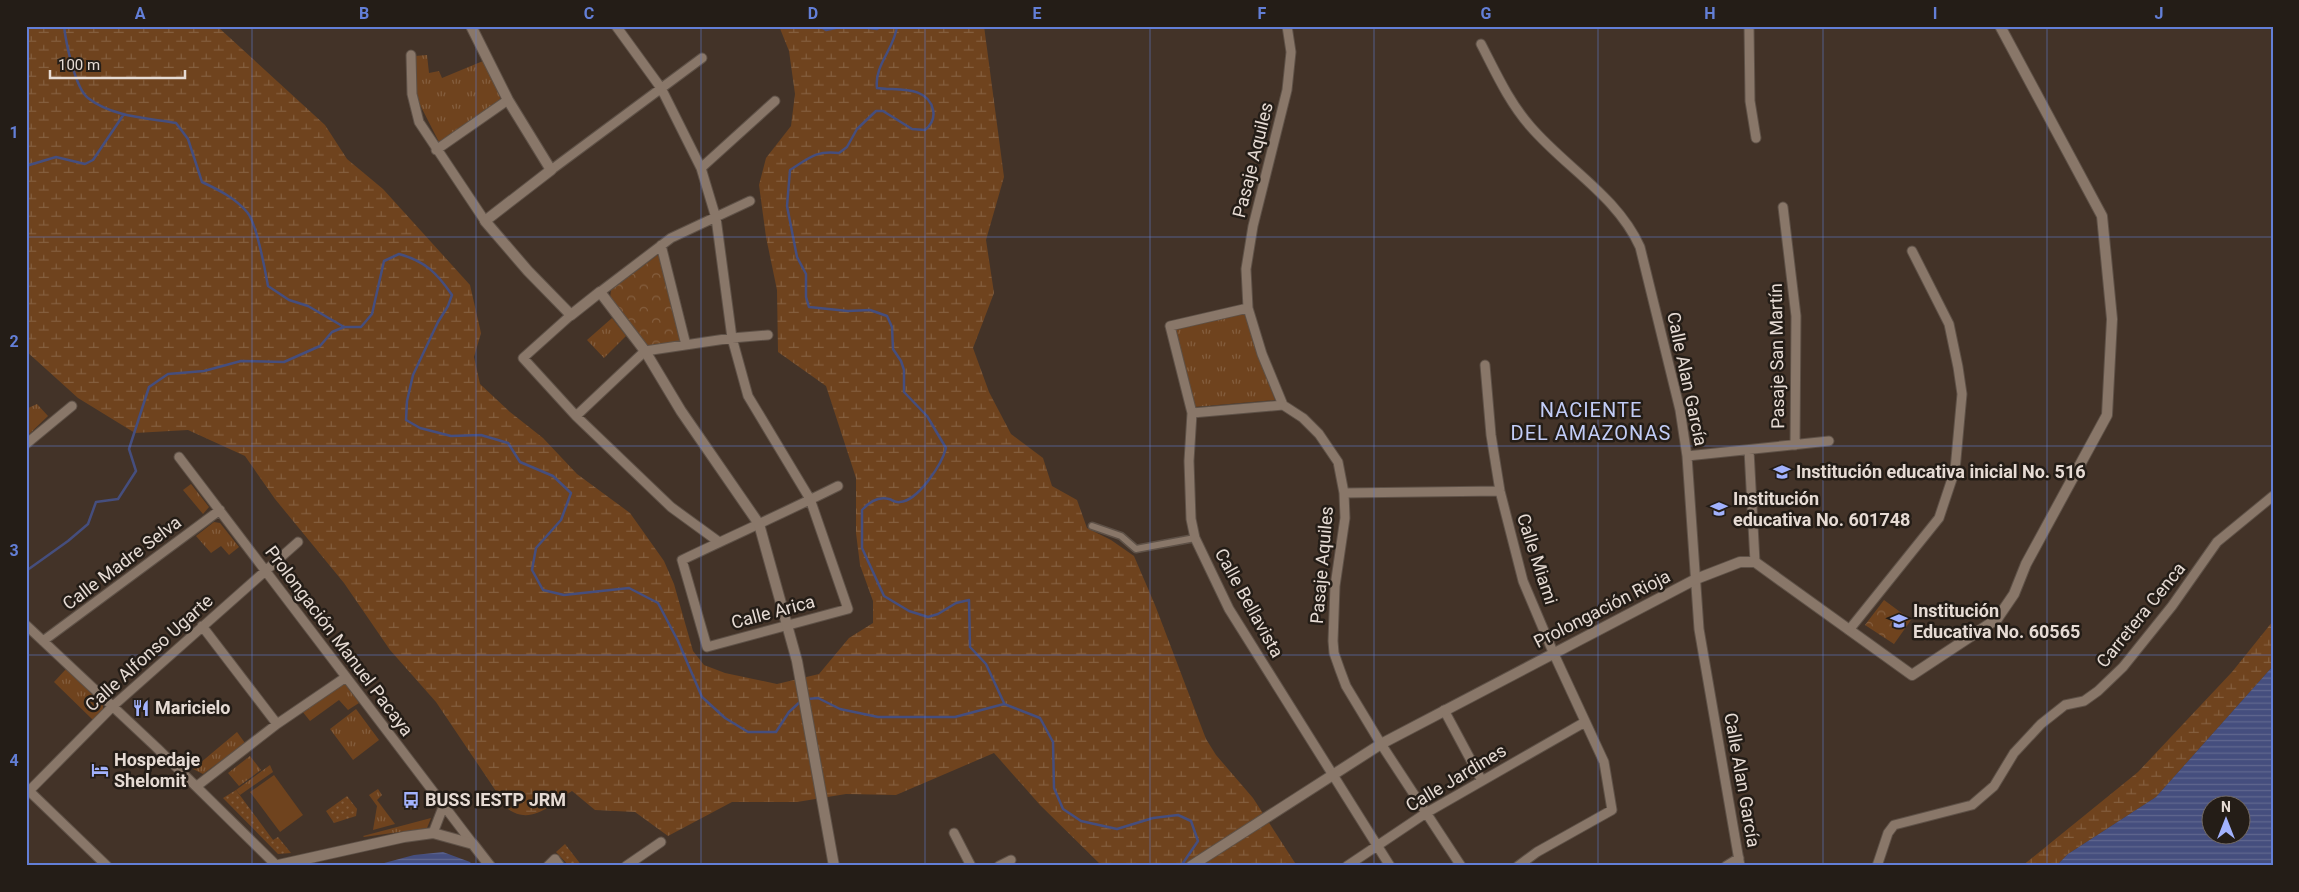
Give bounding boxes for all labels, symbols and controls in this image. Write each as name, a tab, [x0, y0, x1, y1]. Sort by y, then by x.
text: A	[135, 4, 146, 23]
text: B	[359, 4, 369, 23]
text: C	[584, 4, 594, 23]
text: D	[808, 4, 818, 23]
text: E	[1033, 4, 1042, 23]
text: F	[1258, 4, 1267, 23]
text: G	[1481, 4, 1492, 23]
text: H	[1704, 4, 1716, 23]
text: I	[1933, 4, 1937, 23]
text: J	[2155, 4, 2163, 23]
scale bar	[50, 48, 185, 80]
text: 100 m	[58, 56, 100, 74]
street label: Pasaje Aquiles	[1228, 100, 1277, 220]
text: 1	[9, 123, 19, 142]
street label: Pasaje San Martín	[1765, 283, 1788, 429]
street label: Calle Alan García	[1663, 310, 1712, 448]
text: 2	[9, 332, 19, 351]
district label: NACIENTE DEL AMAZONAS	[1511, 398, 1671, 445]
place label: Institución educativa inicial No. 516	[1796, 461, 2086, 482]
school or university icon: Institución educativa inicial No. 516	[1772, 462, 1792, 482]
place label: Institución educativa No. 601748	[1733, 488, 1910, 530]
school or university icon: Institución educativa No. 601748	[1709, 499, 1729, 519]
street label: Pasaje Aquiles	[1306, 505, 1337, 625]
street label: Calle Madre Selva	[58, 511, 185, 614]
street label: Calle Miami	[1513, 511, 1562, 607]
text: 3	[9, 541, 19, 560]
street label: Prolongación Manuel Pacaya	[261, 542, 418, 740]
street label: Calle Bellavista	[1211, 545, 1288, 661]
street label: Carretera Cenca	[2092, 558, 2189, 671]
street label: Prolongación Rioja	[1530, 565, 1674, 652]
street label: Calle Alfonso Ugarte	[81, 590, 217, 715]
street label: Calle Arica	[729, 590, 817, 633]
place label: Institución Educativa No. 60565	[1913, 600, 2080, 642]
school or university icon: Institución Educativa No. 60565	[1889, 611, 1909, 631]
place label: Maricielo	[155, 697, 231, 718]
restaurant icon: Maricielo	[131, 698, 151, 718]
street label: Calle Alan García	[1720, 711, 1765, 849]
street label: Calle Jardines	[1402, 739, 1510, 816]
place label: Hospedaje Shelomit	[114, 749, 200, 791]
text: 4	[9, 751, 19, 770]
hotel icon: Hospedaje Shelomit	[90, 760, 110, 780]
place label: BUSS IESTP JRM	[425, 789, 566, 810]
bus stop icon: BUSS IESTP JRM	[401, 790, 421, 810]
north arrow	[2202, 794, 2252, 844]
text: N	[2221, 799, 2231, 815]

